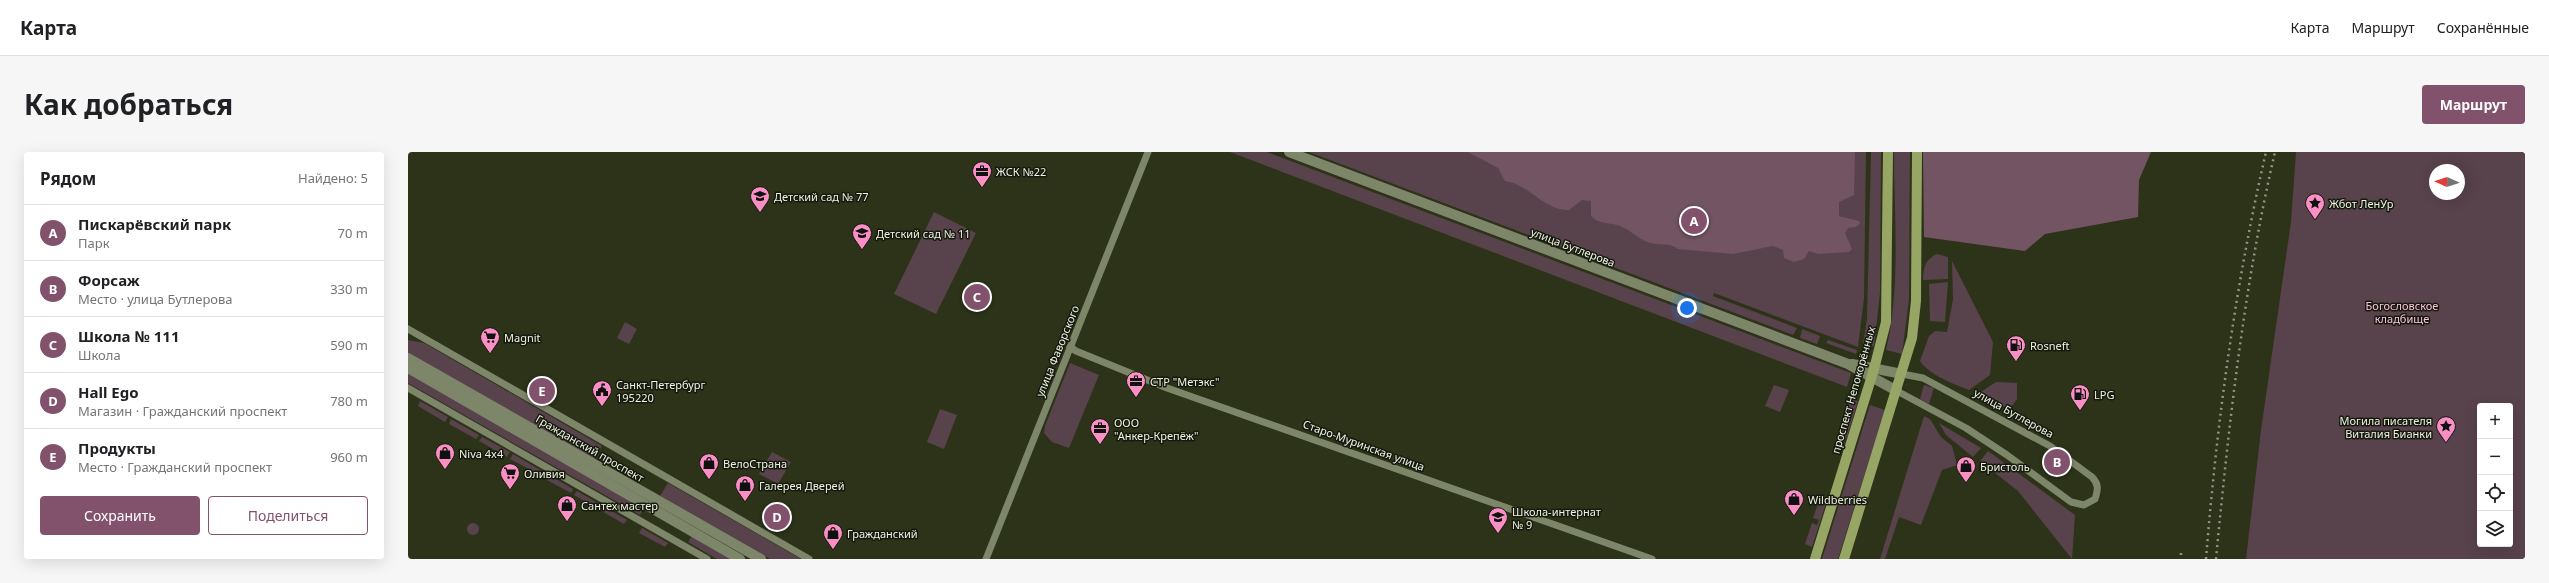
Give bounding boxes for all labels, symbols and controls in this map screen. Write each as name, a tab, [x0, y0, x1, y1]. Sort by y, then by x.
text: Карта	[20, 15, 77, 41]
text: Карта	[2290, 18, 2329, 37]
text: Маршрут	[2351, 18, 2415, 37]
text: Сохранённые	[2437, 18, 2529, 37]
text: Как добраться	[24, 85, 233, 123]
button: Маршрут	[2422, 85, 2525, 124]
office icon: ЖСК №22	[971, 160, 993, 188]
place label: ЖСК №22	[996, 164, 1046, 179]
north arrow	[2429, 164, 2465, 200]
text: Рядом	[40, 167, 96, 190]
text: Найдено: 5	[298, 169, 368, 187]
school or university icon: Детский сад № 77	[749, 185, 771, 213]
place label: Детский сад № 77	[774, 189, 869, 204]
place icon: Жбот ЛенУр	[2304, 192, 2326, 220]
place label: Жбот ЛенУр	[2329, 196, 2394, 211]
pin: A	[1681, 206, 1707, 236]
text: Пискарёвский парк	[78, 214, 231, 234]
school or university icon: Детский сад № 11	[851, 222, 873, 250]
text: A	[49, 224, 58, 242]
text: 70 m	[338, 224, 368, 242]
street label: улица Бутлерова	[1529, 224, 1617, 270]
place label: Детский сад № 11	[876, 226, 971, 241]
text: Парк	[78, 234, 110, 252]
text: Форсаж	[78, 270, 140, 290]
text: B	[49, 280, 57, 298]
text: 330 m	[330, 280, 368, 298]
pin: C	[964, 282, 990, 312]
text: Место · улица Бутлерова	[78, 290, 233, 308]
your location	[1677, 298, 1697, 318]
park label: Богословское кладбище	[2366, 298, 2438, 326]
street label: улица Фаворского	[1032, 303, 1082, 399]
street label: проспект Непокорённых	[1828, 324, 1878, 455]
text: Школа № 111	[78, 326, 180, 346]
supermarket icon: Magnit	[479, 326, 501, 354]
place label: Magnit	[504, 330, 541, 345]
fuel station icon: Rosneft	[2005, 334, 2027, 362]
text: C	[49, 336, 57, 354]
text: 590 m	[330, 336, 368, 354]
place label: Rosneft	[2030, 338, 2070, 353]
text: Школа	[78, 346, 121, 364]
office icon: СТР "Метэкс"	[1125, 370, 1147, 398]
place label: СТР "Метэкс"	[1150, 374, 1219, 389]
pin: E	[529, 376, 555, 406]
place label: Санкт-Петербург 195220	[616, 377, 705, 405]
public building icon: Санкт-Петербург 195220	[591, 379, 613, 407]
text: Hall Ego	[78, 382, 139, 402]
fuel station icon: LPG	[2069, 383, 2091, 411]
street label: улица Бутлерова	[1971, 385, 2057, 441]
place label: LPG	[2094, 387, 2114, 402]
text: D	[48, 392, 58, 410]
text: 780 m	[330, 392, 368, 410]
text: Магазин · Гражданский проспект	[78, 402, 287, 420]
map controls	[2477, 403, 2513, 547]
button: +	[2477, 403, 2513, 439]
street label: Гражданский проспект	[533, 411, 647, 485]
place label: Могила писателя Виталия Бианки	[2340, 413, 2432, 441]
place label: ООО "Анкер-Крепёж"	[1114, 415, 1198, 443]
place icon: Могила писателя Виталия Бианки	[2435, 415, 2457, 443]
street label: Старо-Муринская улица	[1301, 416, 1427, 474]
office icon: ООО "Анкер-Крепёж"	[1089, 417, 1111, 445]
text: Продукты	[78, 438, 156, 458]
button: −	[2477, 439, 2513, 475]
shop icon: Niva 4x4	[434, 442, 456, 470]
place label: Niva 4x4	[459, 446, 504, 461]
pin: B	[2044, 447, 2070, 477]
text: E	[49, 448, 57, 466]
text: 960 m	[330, 448, 368, 466]
shop icon: ВелоСтрана	[698, 452, 720, 480]
shop icon: Бристоль	[1955, 455, 1977, 483]
place label: ВелоСтрана	[723, 456, 787, 471]
text: Место · Гражданский проспект	[78, 458, 272, 476]
place label: Бристоль	[1980, 459, 2030, 474]
supermarket icon: Оливия	[499, 462, 521, 490]
place label: Оливия	[524, 466, 565, 481]
shop icon: Галерея Дверей	[734, 474, 756, 502]
button: locate	[2477, 475, 2513, 511]
place label: Галерея Дверей	[759, 478, 845, 493]
shop icon: Wildberries	[1783, 488, 1805, 516]
place label: Wildberries	[1808, 492, 1867, 507]
shop icon: Сантех мастер	[556, 494, 578, 522]
button: Сохранить	[40, 496, 200, 535]
button: Поделиться	[208, 496, 368, 535]
place label: Сантех мастер	[581, 498, 658, 513]
pin: D	[764, 502, 790, 532]
place label: Школа-интернат № 9	[1512, 504, 1601, 532]
school or university icon: Школа-интернат № 9	[1487, 506, 1509, 534]
button: layers	[2477, 511, 2513, 547]
shop icon: Гражданский	[822, 522, 844, 550]
place label: Гражданский	[847, 526, 918, 541]

